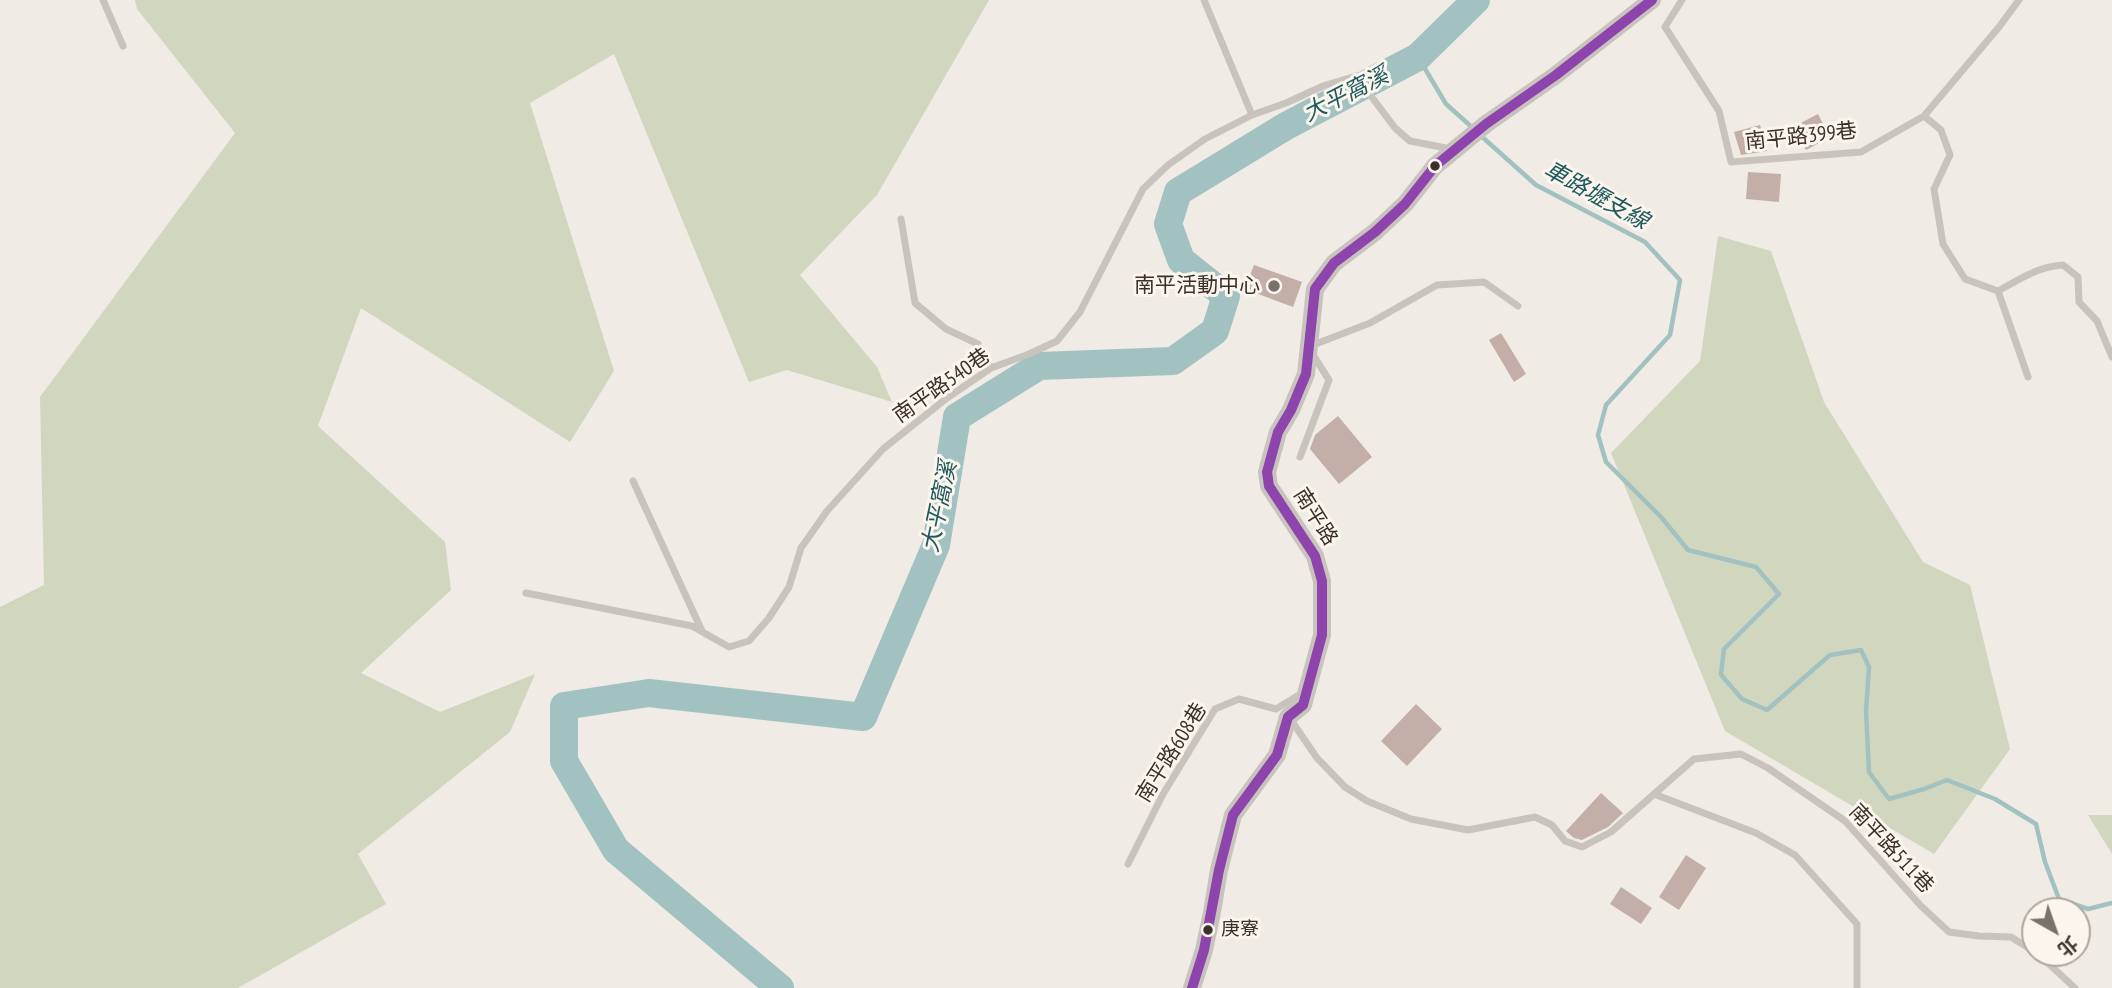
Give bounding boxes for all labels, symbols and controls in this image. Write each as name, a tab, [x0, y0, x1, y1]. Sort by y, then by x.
water label: 大平窩溪	[1299, 62, 1393, 128]
street label: 南平路399巷	[1744, 119, 1858, 155]
water label: 車路壢支線	[1539, 156, 1653, 236]
unlabelled marker	[1428, 159, 1442, 173]
place label: 南平活動中心	[1134, 273, 1260, 299]
marker: 南平活動中心	[1266, 278, 1282, 294]
street label: 南平路540巷	[889, 343, 995, 429]
water label: 大平窩溪	[917, 459, 963, 555]
street label: 南平路	[1288, 484, 1342, 550]
street label: 南平路608巷	[1132, 699, 1212, 807]
street label: 南平路511巷	[1843, 799, 1939, 899]
north arrow	[2021, 897, 2091, 967]
place label: 庚寮	[1221, 919, 1259, 941]
marker: 庚寮	[1201, 923, 1215, 937]
text: 北	[2053, 931, 2083, 962]

